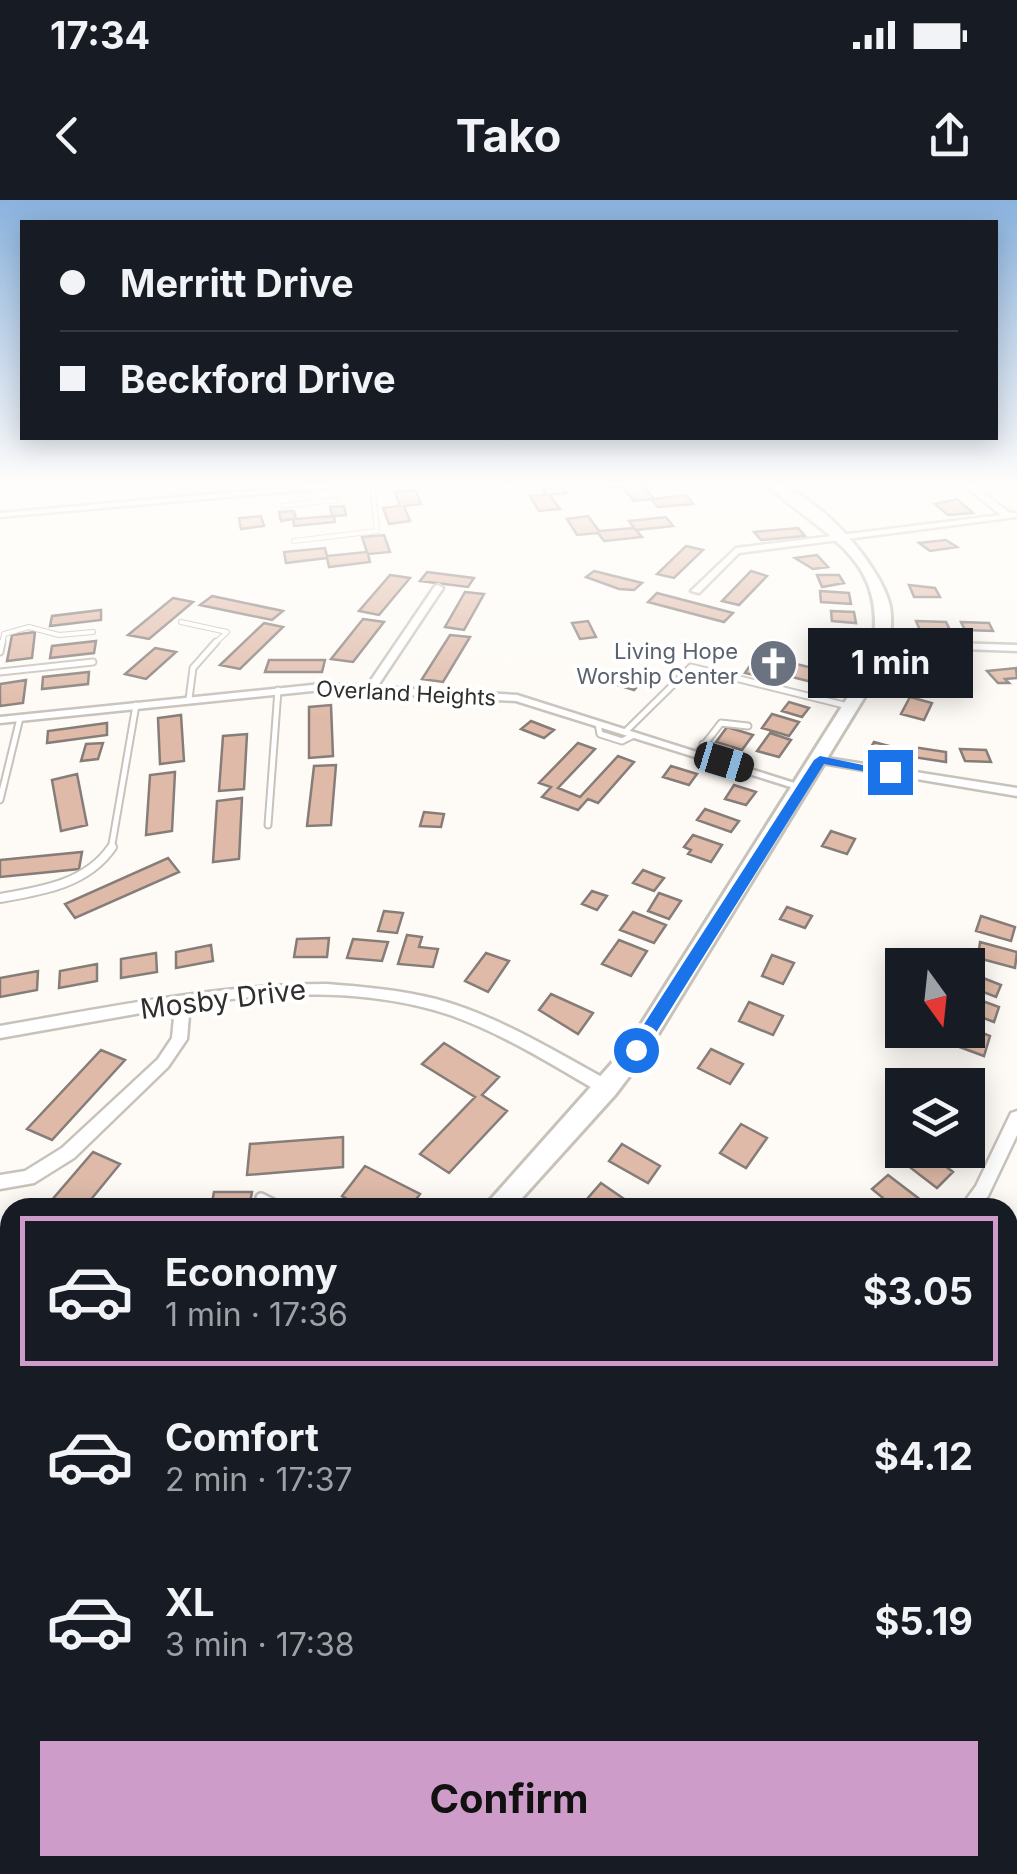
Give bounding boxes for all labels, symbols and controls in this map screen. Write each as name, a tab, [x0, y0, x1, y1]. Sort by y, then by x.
text: 17:34	[50, 12, 150, 58]
icon: back	[40, 108, 95, 163]
text: Tako	[456, 108, 561, 163]
icon: share	[922, 108, 977, 163]
text: Merritt Drive	[120, 260, 354, 306]
text: Beckford Drive	[120, 356, 396, 402]
callout: 1 min	[808, 627, 972, 697]
place label: Living Hope Worship Center	[576, 638, 738, 689]
church icon: Living Hope Worship Center	[747, 638, 799, 690]
text: 1 min	[851, 643, 930, 682]
street label: Overland Heights	[315, 675, 497, 711]
car	[691, 739, 757, 785]
route end	[868, 750, 913, 795]
north arrow	[885, 948, 985, 1048]
map controls	[885, 948, 985, 1168]
street label: Mosby Drive	[138, 972, 308, 1026]
route start	[614, 1028, 659, 1073]
button: layers	[885, 1068, 985, 1168]
icon: car	[45, 1246, 135, 1336]
text: Economy	[165, 1249, 338, 1295]
text: $3.05	[863, 1268, 973, 1314]
text: 1 min · 17:36	[165, 1295, 348, 1334]
icon: car	[45, 1411, 135, 1501]
text: Comfort	[165, 1414, 319, 1460]
text: $4.12	[874, 1433, 973, 1479]
text: 2 min · 17:37	[165, 1460, 353, 1499]
icon: car	[45, 1576, 135, 1666]
text: XL	[165, 1579, 215, 1625]
text: $5.19	[874, 1598, 973, 1644]
text: 3 min · 17:38	[165, 1625, 355, 1664]
button: Confirm	[40, 1741, 978, 1856]

